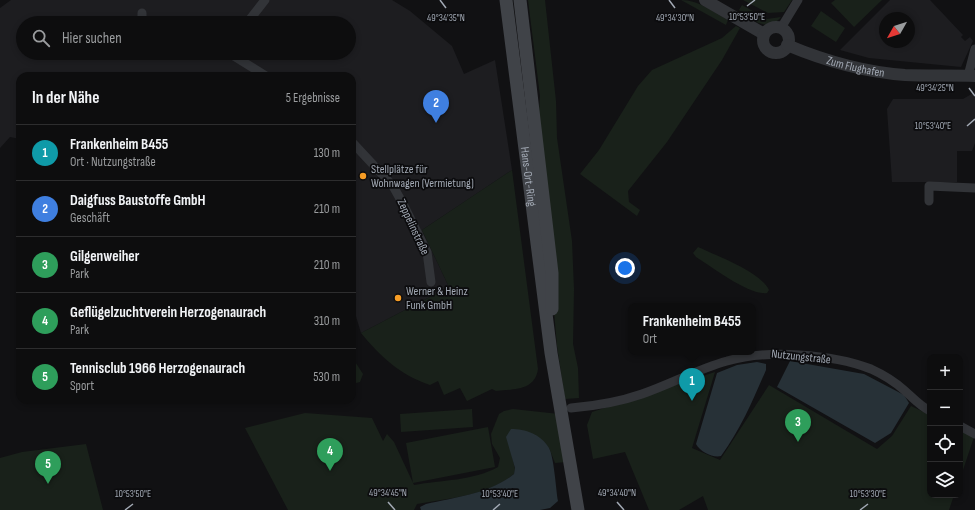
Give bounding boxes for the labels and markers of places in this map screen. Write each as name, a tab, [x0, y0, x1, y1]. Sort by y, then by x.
pin: 2	[423, 90, 449, 123]
place label: Stellplätze für Wohnwagen (Vermietung)	[371, 162, 474, 191]
marker: Stellplätze für Wohnwagen (Vermietung)	[358, 171, 368, 181]
place label: Werner & Heinz Funk GmbH	[406, 284, 468, 313]
marker: Werner & Heinz Funk GmbH	[393, 293, 403, 303]
pin: 1	[679, 368, 705, 401]
pin: 3	[785, 409, 811, 442]
pin: 4	[317, 438, 343, 471]
pin: 5	[35, 451, 61, 484]

